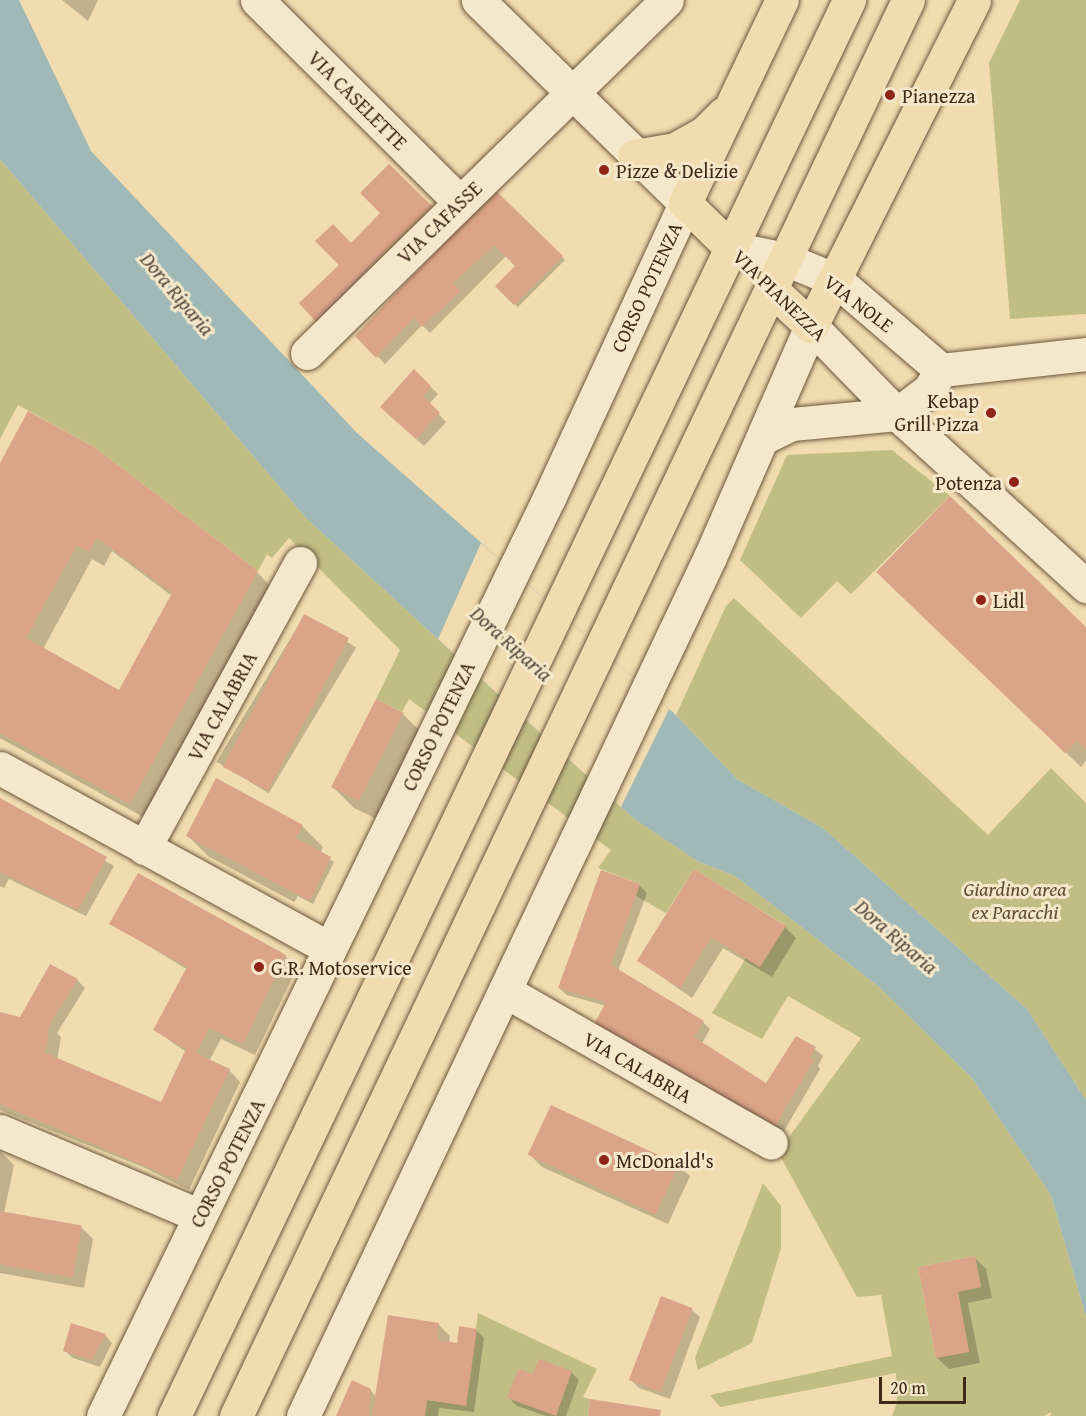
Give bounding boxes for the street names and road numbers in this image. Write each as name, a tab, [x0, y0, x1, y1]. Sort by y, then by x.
street label: VIA CASELETTE	[303, 45, 413, 155]
street label: VIA CAFASSE	[392, 176, 486, 268]
street label: CORSO POTENZA	[605, 218, 687, 356]
street label: VIA PIANEZZA	[728, 244, 832, 346]
street label: VIA NOLE	[819, 269, 899, 337]
street label: VIA CALABRIA	[182, 647, 262, 765]
street label: CORSO POTENZA	[396, 657, 480, 795]
street label: VIA CALABRIA	[580, 1026, 696, 1108]
street label: CORSO POTENZA	[184, 1095, 270, 1231]

